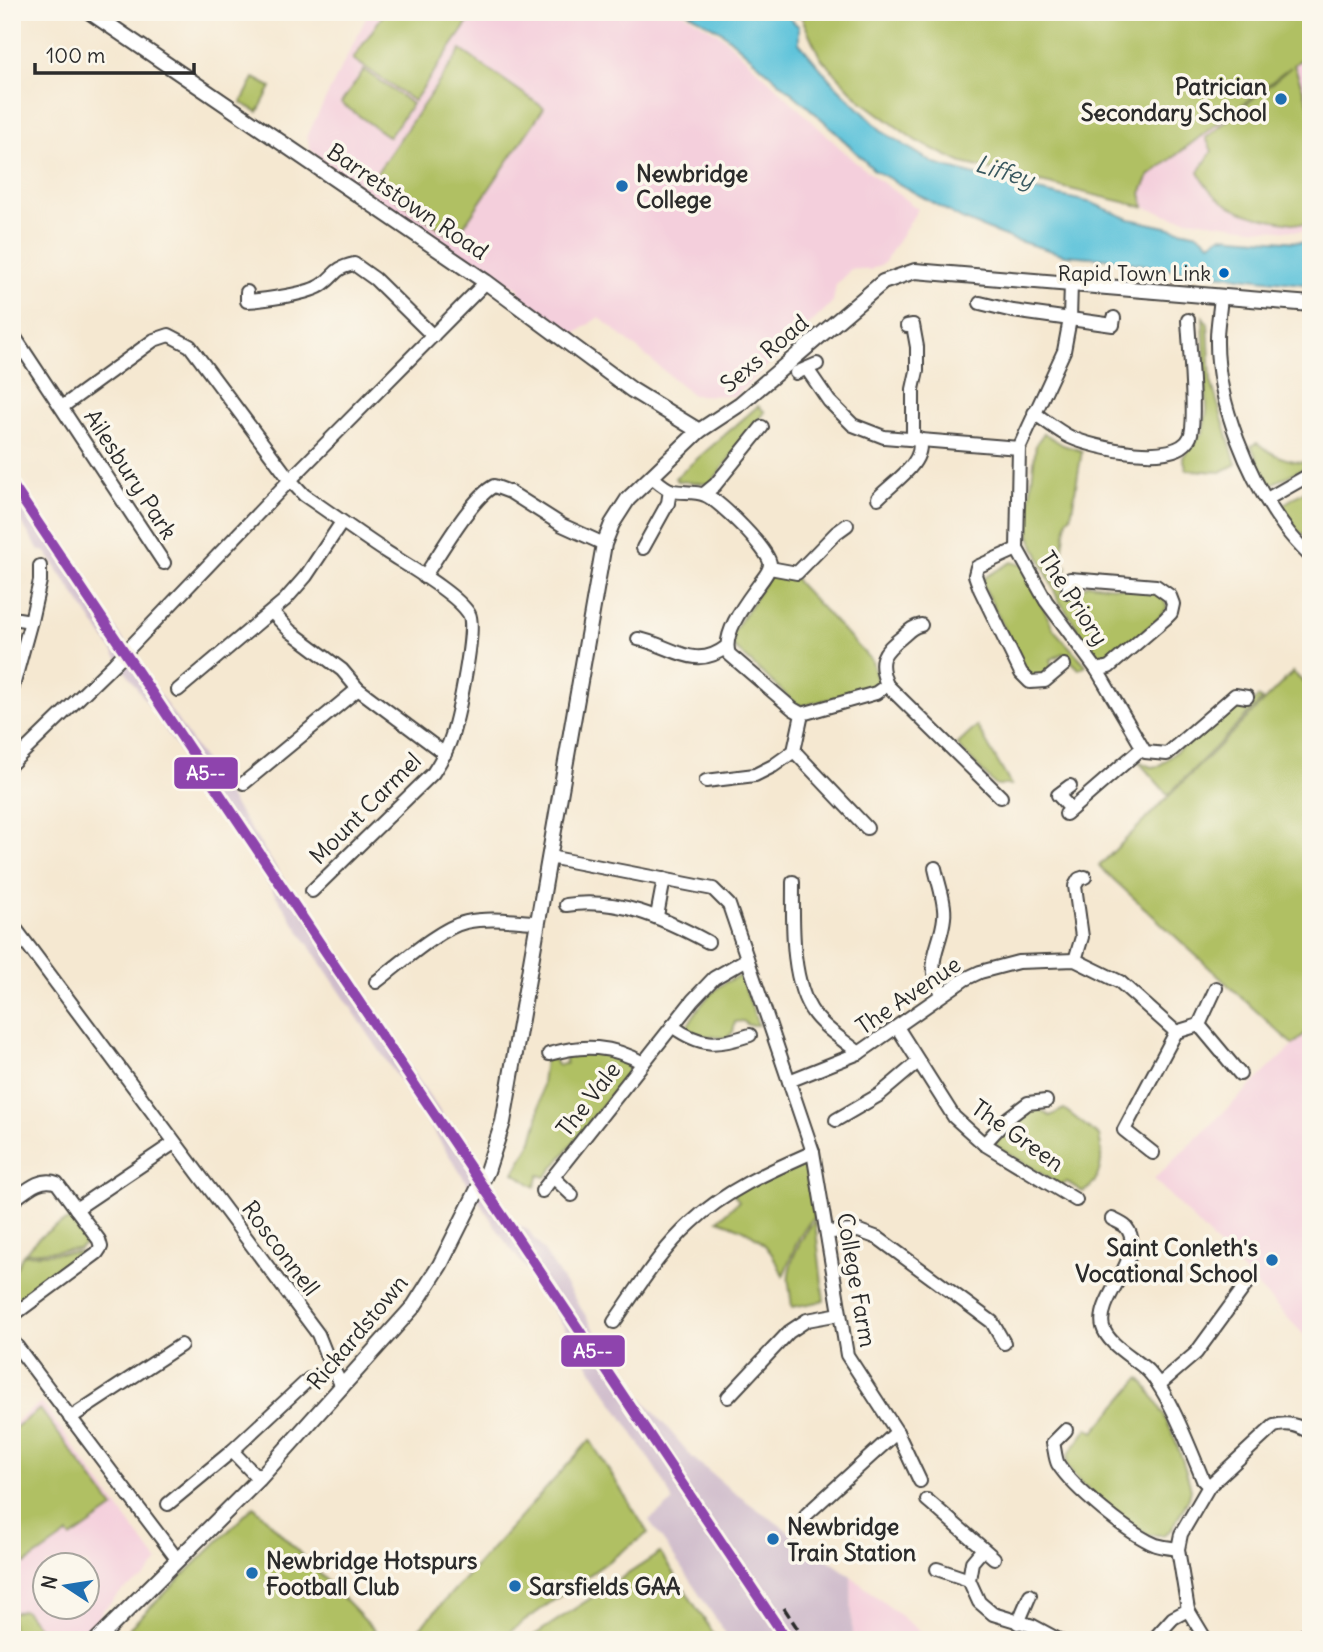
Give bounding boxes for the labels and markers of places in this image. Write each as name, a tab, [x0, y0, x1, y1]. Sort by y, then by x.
place label: Patrician Secondary School	[1081, 72, 1267, 127]
marker: Patrician Secondary School	[1273, 91, 1289, 107]
place label: Newbridge College	[636, 159, 748, 214]
marker: Newbridge College	[614, 178, 630, 194]
place label: Rapid Town Link	[1058, 260, 1211, 287]
marker: Rapid Town Link	[1217, 266, 1231, 280]
place label: Saint Conleth's Vocational School	[1075, 1233, 1258, 1288]
marker: Saint Conleth's Vocational School	[1264, 1252, 1280, 1268]
place label: Newbridge Train Station	[787, 1512, 916, 1567]
marker: Newbridge Train Station	[765, 1531, 781, 1547]
place label: Newbridge Hotspurs Football Club	[266, 1546, 478, 1601]
marker: Newbridge Hotspurs Football Club	[244, 1565, 260, 1581]
place label: Sarsfields GAA	[529, 1572, 681, 1601]
marker: Sarsfields GAA	[507, 1578, 523, 1594]

